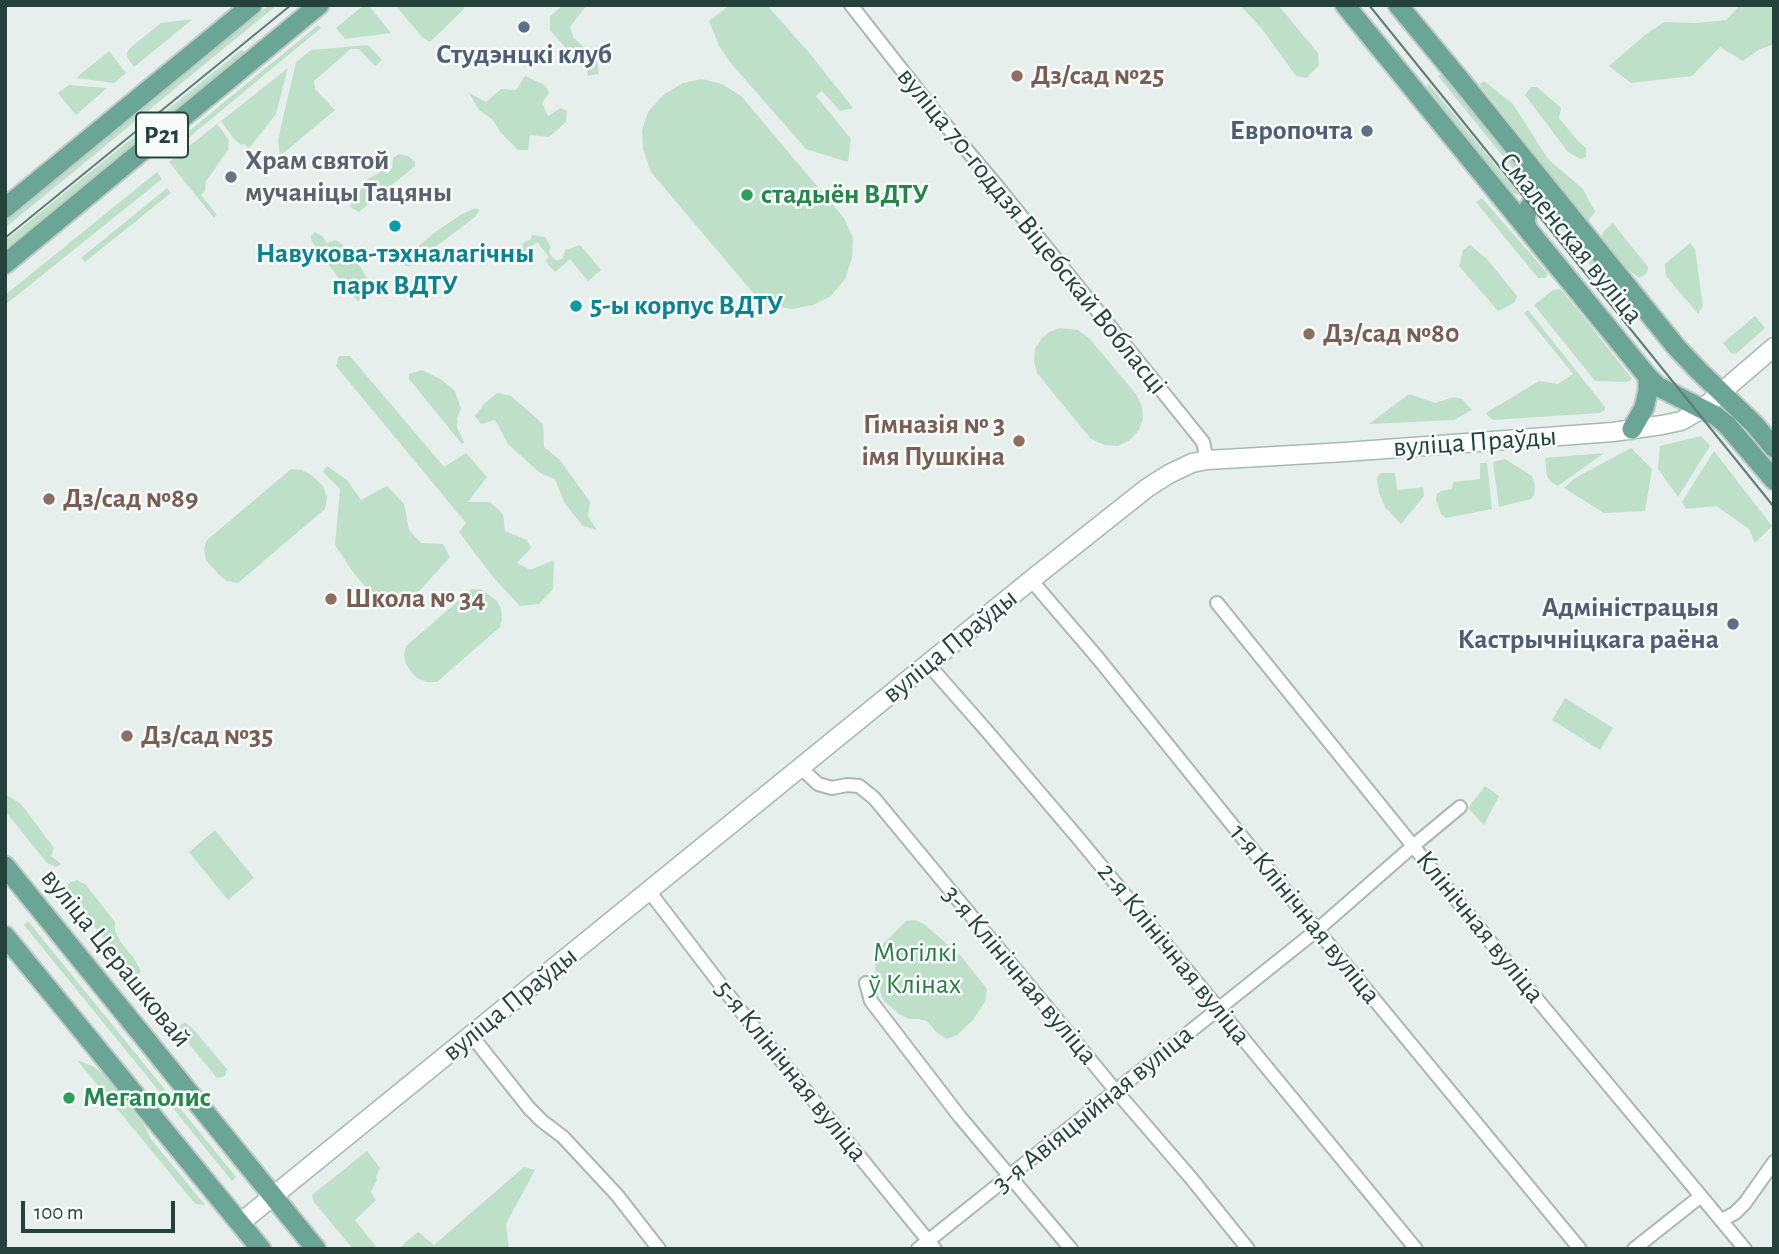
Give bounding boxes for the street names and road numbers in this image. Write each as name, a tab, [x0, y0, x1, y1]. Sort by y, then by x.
street label: вуліца 70-годдзя Віцебскай Вобласці	[890, 61, 1174, 401]
road number: Р21	[136, 112, 188, 158]
street label: Смаленская вуліца	[1491, 145, 1651, 331]
street label: вуліца Праўды	[1392, 420, 1558, 464]
street label: вуліца Праўды	[876, 581, 1024, 711]
street label: 1-я Клінічная вуліца	[1222, 817, 1388, 1011]
street label: Клінічная вуліца	[1408, 844, 1552, 1010]
street label: 2-я Клінічная вуліца	[1090, 856, 1258, 1052]
street label: вуліца Церашковай	[33, 862, 199, 1054]
street label: 3-я Клінічная вуліца	[935, 878, 1105, 1072]
street label: вуліца Праўды	[436, 939, 584, 1069]
street label: 5-я Клінічная вуліца	[707, 973, 875, 1169]
street label: 3-я Авіяцыйная вуліца	[986, 1018, 1200, 1200]

